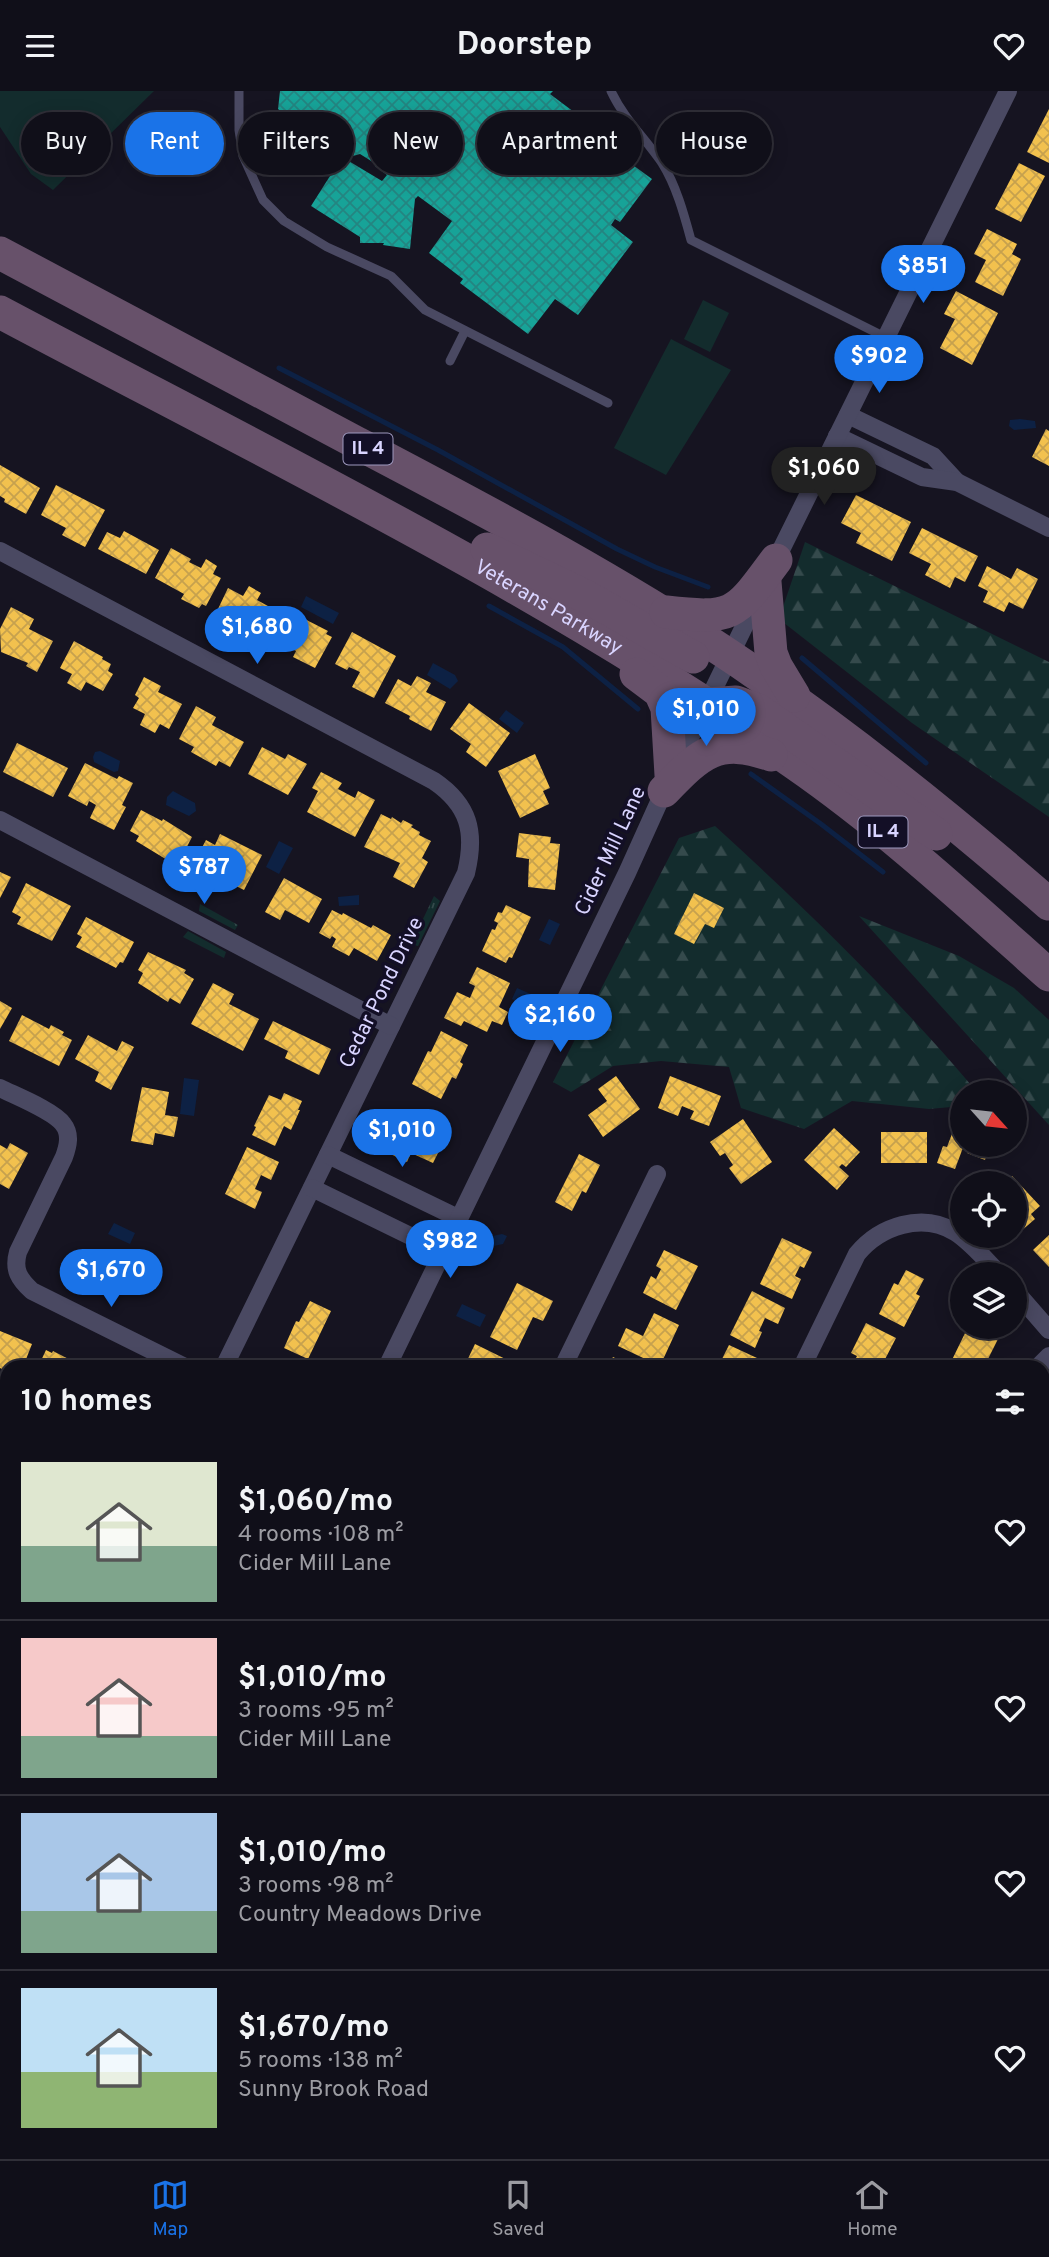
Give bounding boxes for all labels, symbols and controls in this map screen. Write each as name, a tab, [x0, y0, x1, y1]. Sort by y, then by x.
text: Doorstep	[457, 26, 592, 66]
icon: menu	[21, 27, 59, 65]
icon: heart	[990, 27, 1028, 65]
chip: Buy	[21, 112, 111, 175]
chip: Rent	[125, 112, 224, 175]
chip: Filters	[238, 112, 354, 175]
chip: New	[368, 112, 463, 175]
chip: Apartment	[477, 112, 642, 175]
chip: House	[656, 112, 772, 175]
pin: $851	[882, 245, 964, 305]
text: $851	[897, 253, 949, 282]
pin: $902	[838, 335, 920, 395]
text: $902	[850, 343, 908, 372]
road number: IL 4	[344, 433, 392, 465]
pin: $1,060	[767, 447, 881, 507]
text: $1,060	[787, 455, 861, 484]
street label: Veterans Parkway	[469, 554, 628, 662]
pin: $1,680	[200, 607, 314, 666]
text: $1,680	[221, 614, 293, 643]
pin: $1,010	[649, 689, 763, 748]
text: $1,010	[672, 696, 740, 725]
street label: Cider Mill Lane	[569, 782, 653, 920]
road number: IL 4	[858, 817, 908, 847]
pin: $787	[163, 847, 245, 906]
text: $787	[178, 854, 230, 883]
street label: Cedar Pond Drive	[334, 913, 430, 1073]
pin: $2,160	[503, 995, 617, 1054]
text: $2,160	[524, 1002, 596, 1031]
north arrow	[950, 1080, 1027, 1157]
map controls	[950, 1080, 1027, 1339]
pin: $1,010	[345, 1109, 459, 1169]
text: $1,010	[368, 1117, 436, 1146]
button: locate	[950, 1171, 1027, 1248]
pin: $982	[409, 1221, 491, 1280]
text: $982	[422, 1228, 478, 1257]
pin: $1,670	[54, 1249, 168, 1309]
text: $1,670	[76, 1257, 146, 1286]
button: layers	[950, 1262, 1027, 1339]
icon: filters	[991, 1383, 1029, 1421]
text: 10 homes	[21, 1384, 152, 1421]
text: $1,060/mo	[238, 1484, 393, 1521]
icon: home	[77, 1490, 161, 1574]
icon: heart	[991, 1513, 1029, 1551]
text: 4 rooms · 108 m²	[238, 1521, 404, 1550]
text: Cider Mill Lane	[238, 1550, 391, 1579]
text: $1,010/mo	[238, 1660, 386, 1697]
icon: home	[77, 1666, 161, 1750]
icon: heart	[991, 1689, 1029, 1727]
text: 3 rooms · 95 m²	[238, 1697, 394, 1726]
text: Cider Mill Lane	[238, 1726, 391, 1755]
text: $1,010/mo	[238, 1835, 386, 1872]
icon: home	[77, 1841, 161, 1925]
icon: heart	[991, 1864, 1029, 1902]
text: 3 rooms · 98 m²	[238, 1872, 394, 1901]
text: Country Meadows Drive	[238, 1901, 482, 1930]
text: $1,670/mo	[238, 2010, 389, 2047]
icon: home	[77, 2016, 161, 2100]
icon: heart	[991, 2039, 1029, 2077]
text: 5 rooms · 138 m²	[238, 2047, 403, 2076]
text: Sunny Brook Road	[238, 2076, 429, 2105]
tab: Map	[151, 2176, 189, 2242]
tab: Saved	[492, 2176, 544, 2242]
tab: Home	[847, 2176, 898, 2242]

